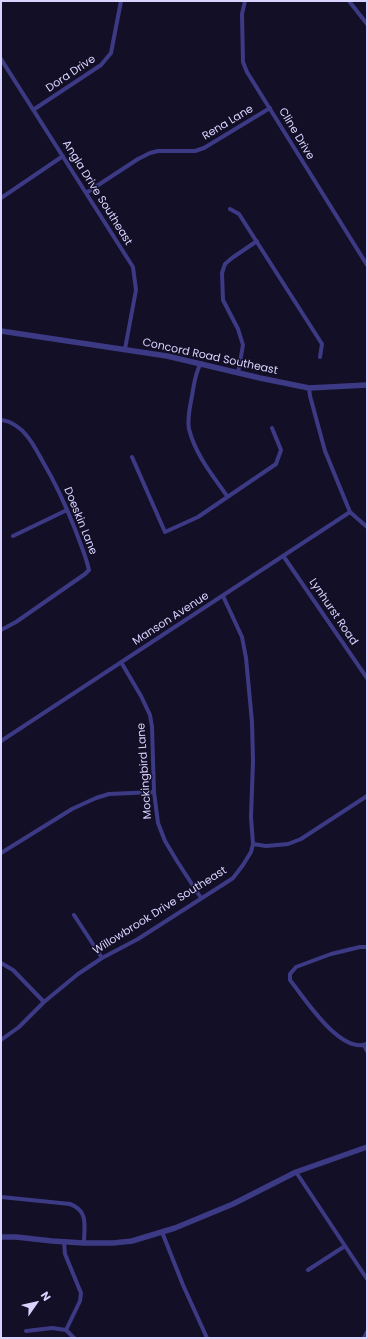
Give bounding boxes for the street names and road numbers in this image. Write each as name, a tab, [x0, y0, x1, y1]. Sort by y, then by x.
street label: Dora Drive	[44, 53, 98, 95]
street label: Rena Lane	[200, 103, 256, 143]
street label: Cline Drive	[275, 106, 317, 162]
street label: Angla Drive Southeast	[59, 138, 135, 248]
street label: Concord Road Southeast	[141, 336, 279, 378]
street label: Doeskin Lane	[60, 485, 100, 557]
street label: Lynhurst Road	[306, 576, 360, 648]
street label: Manson Avenue	[130, 589, 212, 649]
street label: Mockingbird Lane	[135, 722, 155, 820]
street label: Willowbrook Drive Southeast	[91, 864, 229, 958]

